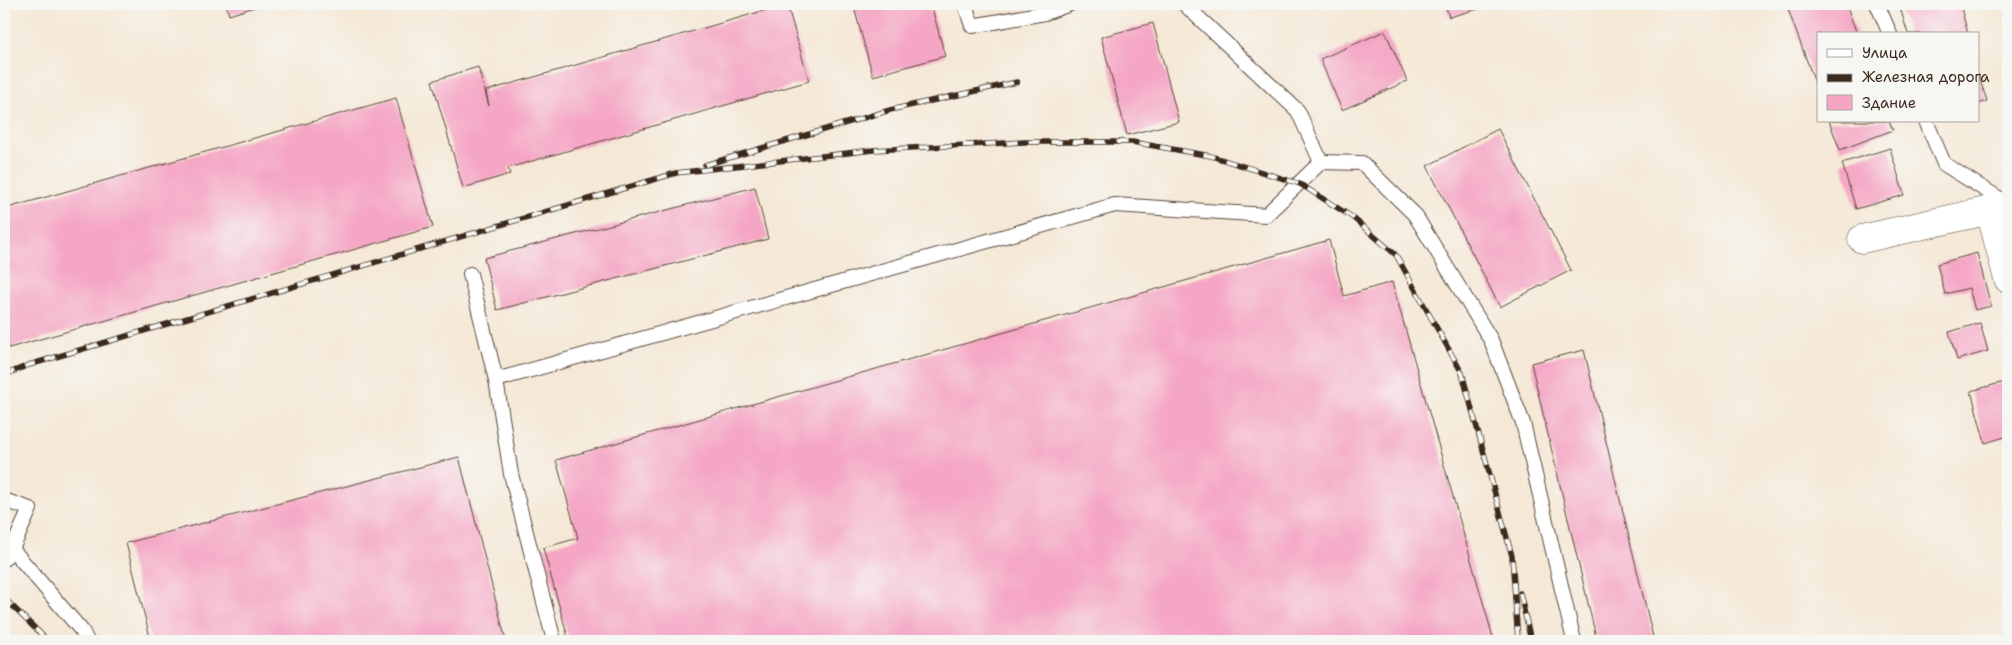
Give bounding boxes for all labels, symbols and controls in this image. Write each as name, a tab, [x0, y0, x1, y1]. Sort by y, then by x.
legend	[1817, 32, 1980, 122]
text: Улица	[1862, 43, 1908, 63]
text: Железная дорога	[1862, 67, 1990, 87]
text: Здание	[1862, 93, 1916, 113]

